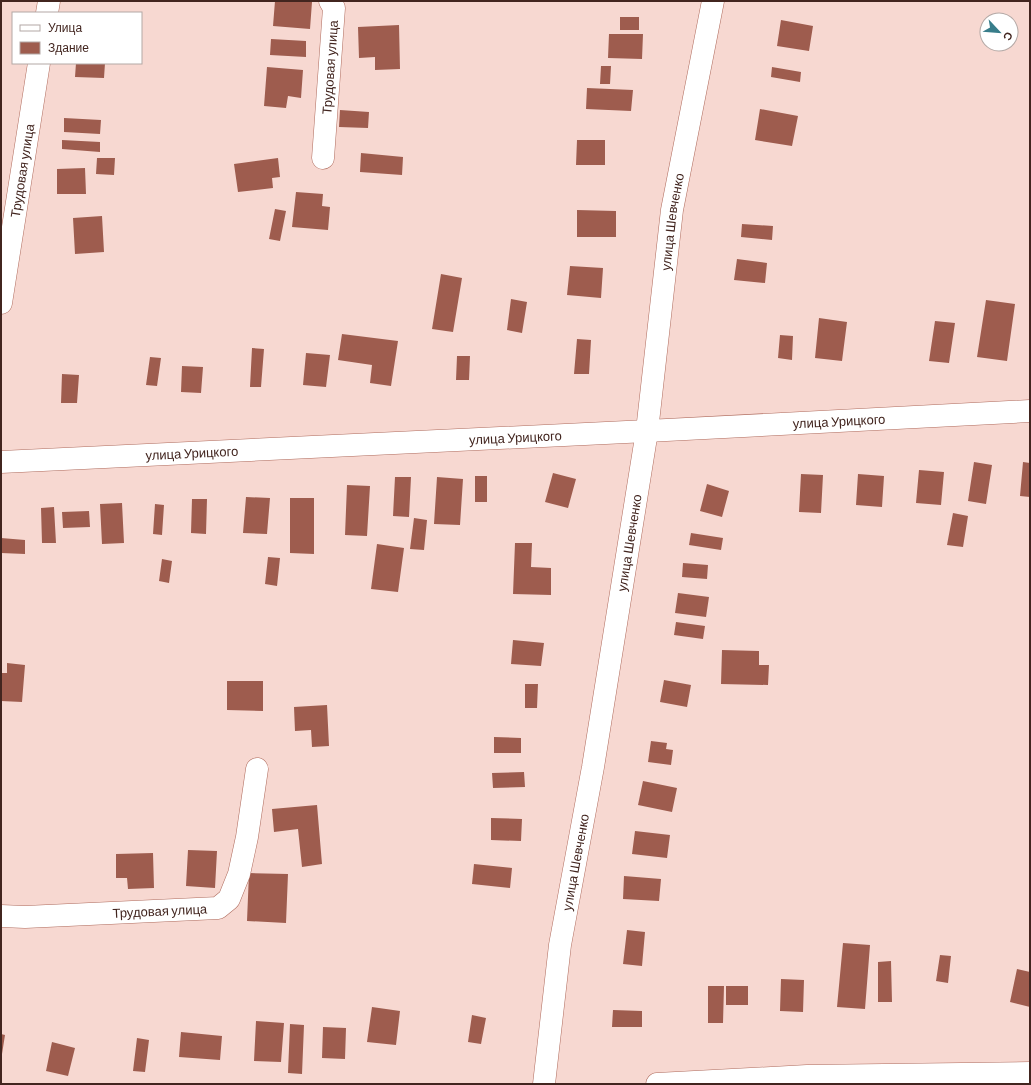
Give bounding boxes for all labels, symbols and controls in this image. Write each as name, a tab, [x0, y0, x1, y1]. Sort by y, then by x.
legend	[12, 12, 142, 64]
north arrow	[979, 12, 1019, 52]
street label: Трудовая улица	[318, 19, 341, 115]
text: Улица	[48, 20, 82, 35]
text: С	[1001, 30, 1016, 43]
text: Здание	[48, 40, 89, 55]
street label: Трудовая улица	[7, 122, 37, 219]
street label: улица Шевченко	[657, 172, 687, 271]
street label: улица Урицкого	[792, 411, 886, 431]
street label: улица Урицкого	[469, 427, 562, 448]
street label: улица Урицкого	[145, 443, 239, 463]
street label: улица Шевченко	[613, 493, 645, 593]
street label: улица Шевченко	[559, 813, 592, 912]
street label: Трудовая улица	[112, 900, 208, 921]

